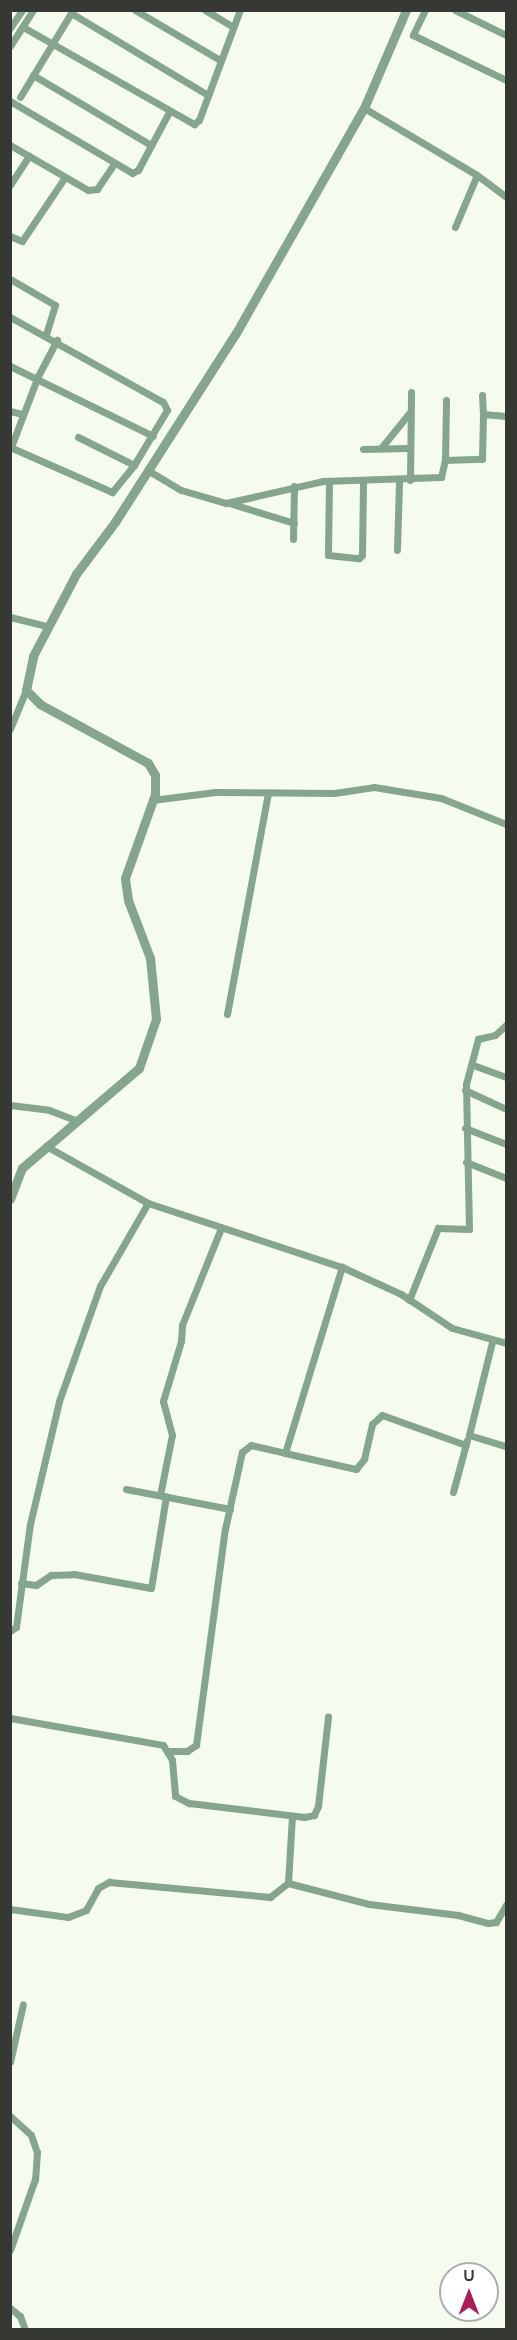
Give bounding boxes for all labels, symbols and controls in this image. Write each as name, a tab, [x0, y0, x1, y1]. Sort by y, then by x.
north arrow	[439, 2262, 499, 2322]
text: U	[463, 2266, 475, 2285]

